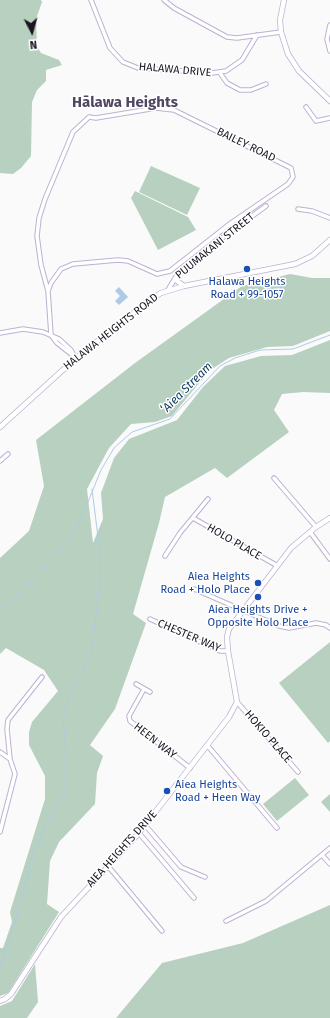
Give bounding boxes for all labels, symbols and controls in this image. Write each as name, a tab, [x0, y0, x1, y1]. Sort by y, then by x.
north arrow	[12, 12, 52, 52]
text: N	[29, 38, 38, 51]
street label: HALAWA DRIVE	[138, 60, 212, 80]
district label: Hālawa Heights	[72, 94, 178, 112]
street label: BAILEY ROAD	[214, 125, 278, 165]
street label: PUUMAKANI STREET	[173, 210, 257, 282]
marker: Halawa Heights Road + 99-1057	[242, 264, 252, 274]
place label: Halawa Heights Road + 99-1057	[209, 275, 285, 301]
street label: HALAWA HEIGHTS ROAD	[61, 291, 161, 373]
water label: ʻAiea Stream	[158, 359, 216, 417]
street label: HOLO PLACE	[204, 521, 264, 563]
place label: Aiea Heights Road + Holo Place	[160, 570, 250, 596]
marker: Aiea Heights Road + Holo Place	[253, 578, 263, 588]
marker: Aiea Heights Drive + Opposite Holo Place	[253, 592, 263, 602]
place label: Aiea Heights Drive + Opposite Holo Place	[208, 603, 308, 629]
street label: CHESTER WAY	[155, 617, 223, 655]
street label: HOKIO PLACE	[242, 708, 294, 766]
street label: HEEN WAY	[131, 720, 179, 762]
place label: Aiea Heights Road + Heen Way	[175, 778, 261, 804]
marker: Aiea Heights Road + Heen Way	[162, 786, 172, 796]
street label: AIEA HEIGHTS DRIVE	[84, 808, 160, 890]

